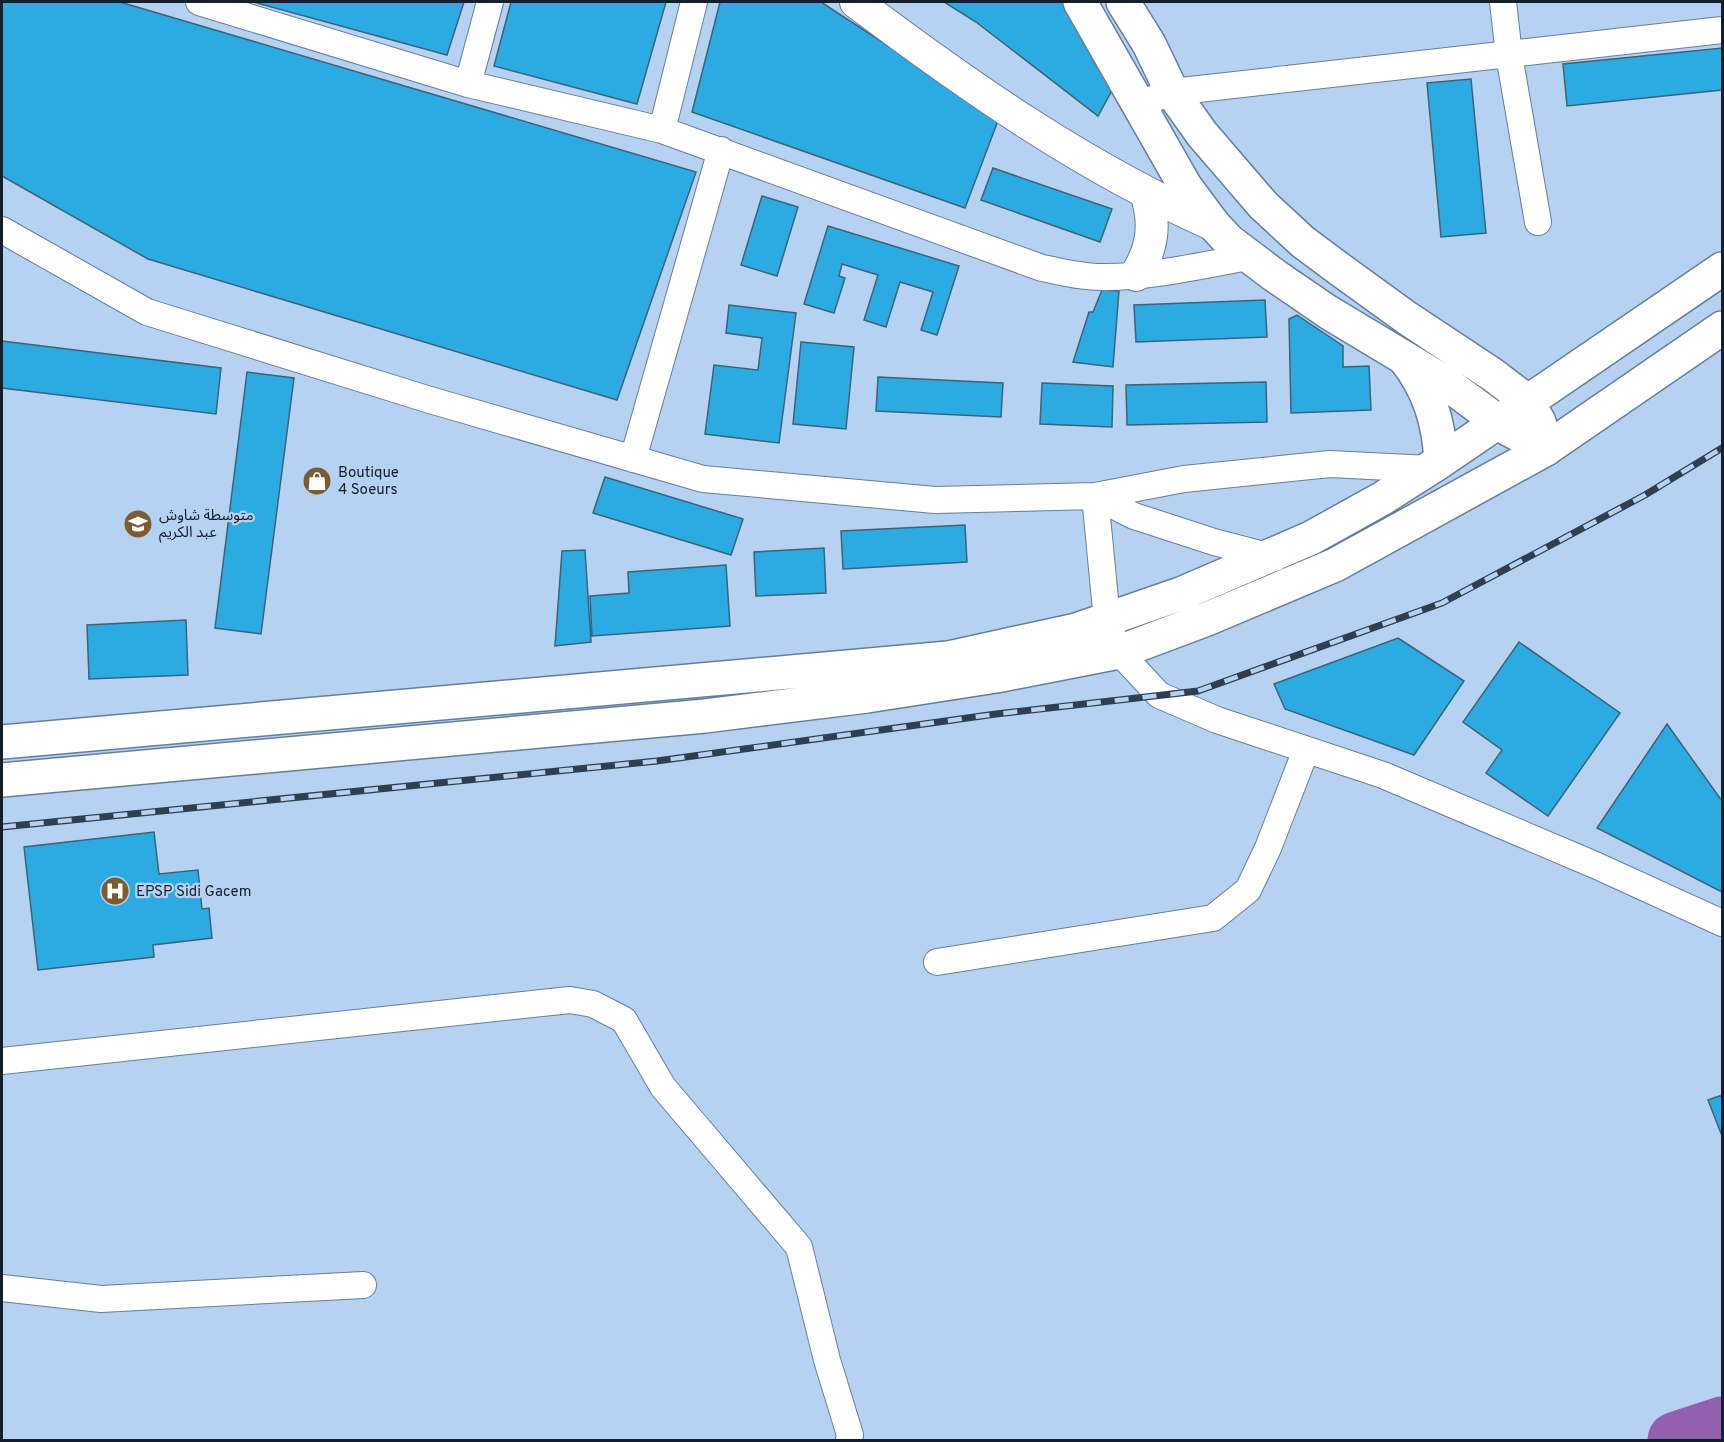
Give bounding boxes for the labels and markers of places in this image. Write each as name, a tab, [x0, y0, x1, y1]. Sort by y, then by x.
place label: Boutique 4 Soeurs	[338, 464, 399, 500]
shop icon: Boutique 4 Soeurs	[301, 465, 333, 497]
place label: متوسطة شاوش عبد الكريم	[159, 507, 254, 543]
school or university icon: متوسطة شاوش عبد الكريم	[122, 508, 154, 540]
hospital icon: EPSP Sidi Gacem	[99, 875, 131, 907]
place label: EPSP Sidi Gacem	[136, 883, 252, 902]

